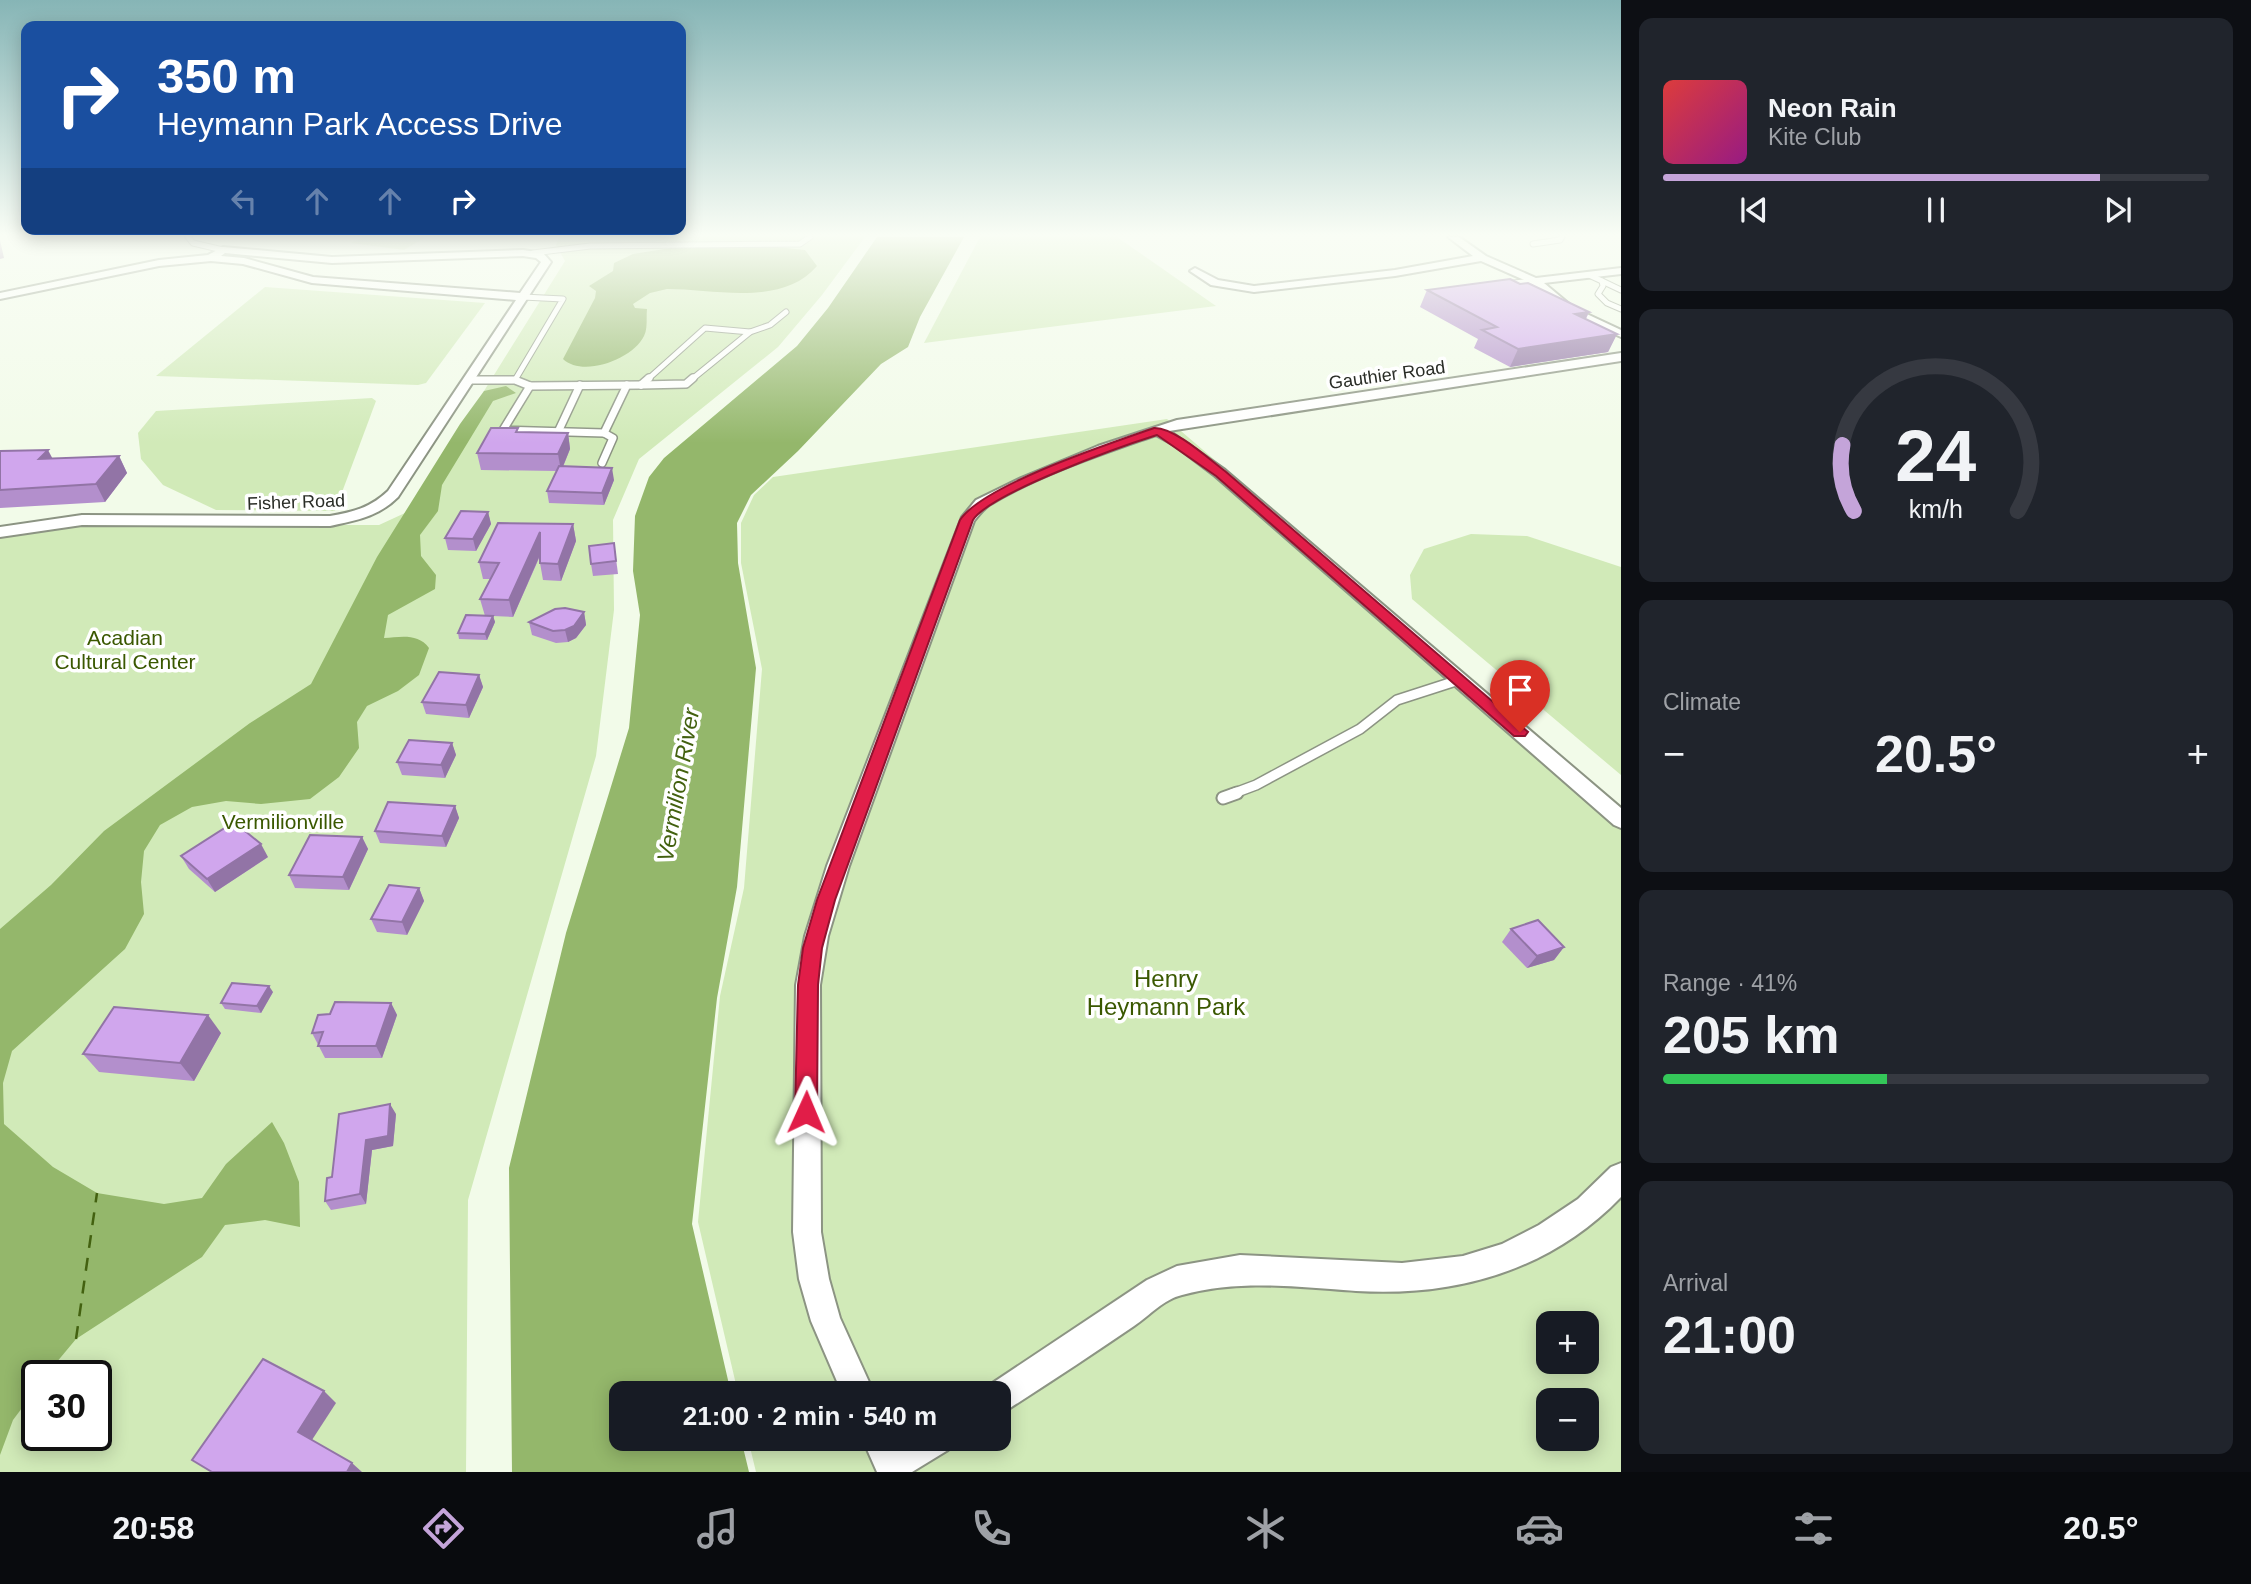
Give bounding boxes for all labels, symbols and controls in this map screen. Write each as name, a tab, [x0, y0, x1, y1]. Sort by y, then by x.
icon: right	[42, 49, 133, 140]
text: 350 m	[157, 49, 296, 103]
text: Neon Rain	[1768, 93, 1897, 123]
text: Heymann Park Access Drive	[157, 106, 562, 142]
text: Kite Club	[1768, 124, 1861, 150]
icon: left	[225, 182, 263, 220]
icon: ahead	[298, 182, 336, 220]
icon: ahead	[371, 182, 409, 220]
icon: right	[444, 182, 482, 220]
icon: previous	[1735, 191, 1773, 229]
icon: pause	[1917, 191, 1955, 229]
icon: next	[2099, 191, 2137, 229]
street label: Gauthier Road	[1328, 357, 1446, 393]
text: 24	[1896, 416, 1977, 497]
street label: Fisher Road	[247, 490, 345, 514]
text: km/h	[1909, 495, 1963, 523]
park label: Acadian Cultural Center	[54, 626, 196, 673]
pin	[1490, 660, 1550, 732]
icon: arrive	[1501, 671, 1539, 709]
text: Climate	[1663, 689, 1741, 715]
water label: Vermilion River	[652, 705, 704, 864]
text: 20.5°	[1875, 725, 1997, 783]
text: −	[1663, 733, 1685, 775]
text: +	[2187, 733, 2209, 775]
park label: Vermilionville	[222, 810, 344, 833]
park label: Henry Heymann Park	[1087, 965, 1246, 1020]
text: Range · 41%	[1663, 970, 1797, 996]
text: 205 km	[1663, 1006, 1839, 1064]
position arrow	[769, 1075, 843, 1149]
text: Arrival	[1663, 1270, 1728, 1296]
text: 21:00	[1663, 1306, 1796, 1364]
map controls	[1536, 1311, 1599, 1451]
button: +	[1536, 1311, 1599, 1374]
speed limit sign: 30	[21, 1360, 112, 1451]
button: −	[1536, 1388, 1599, 1451]
text: 21:00 · 2 min · 540 m	[683, 1401, 937, 1431]
icon: directions	[419, 1504, 468, 1553]
icon: music	[693, 1504, 742, 1553]
icon: phone	[967, 1504, 1016, 1553]
icon: climate	[1241, 1504, 1290, 1553]
icon: car	[1515, 1504, 1564, 1553]
icon: filters	[1789, 1504, 1838, 1553]
text: 20:58	[113, 1510, 194, 1546]
text: 20.5°	[2063, 1510, 2138, 1546]

